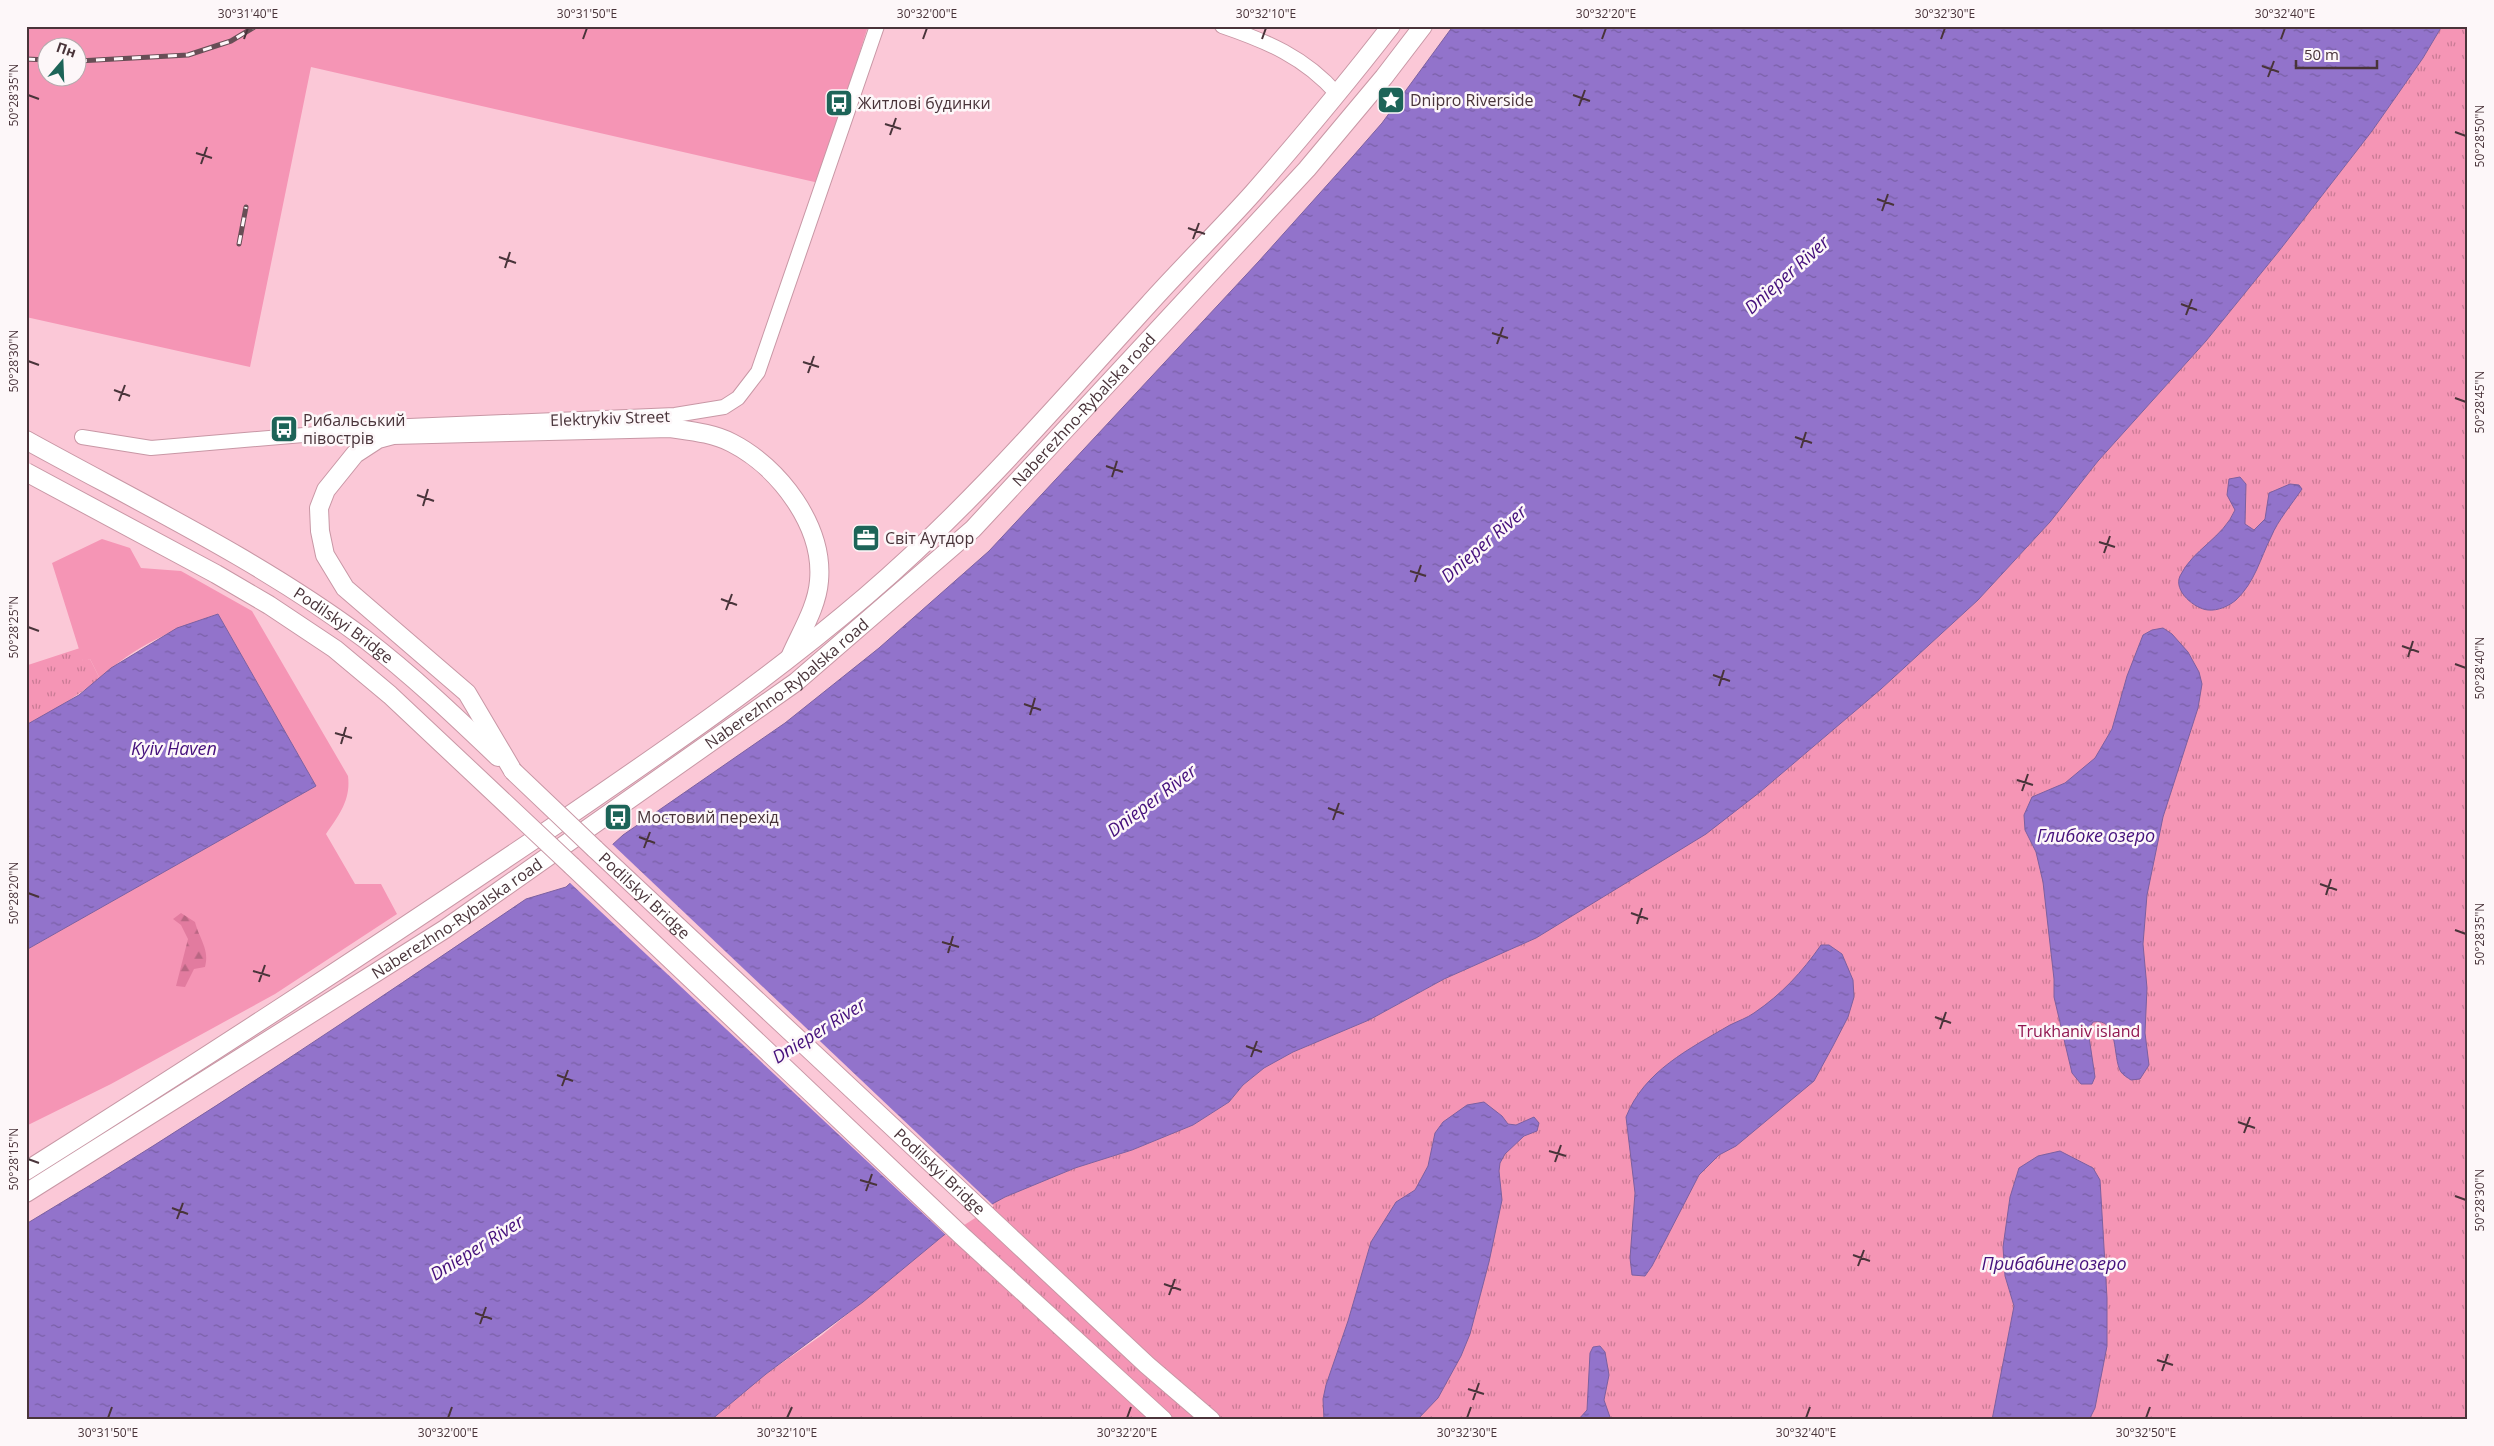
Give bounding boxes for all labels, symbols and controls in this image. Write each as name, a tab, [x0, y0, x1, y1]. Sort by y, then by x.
text: 30°31'40"E	[218, 5, 278, 22]
text: 30°31'50"E	[557, 5, 617, 22]
text: 30°32'00"E	[897, 5, 957, 22]
text: 30°32'10"E	[1236, 5, 1296, 22]
text: 30°32'20"E	[1576, 5, 1636, 22]
text: 30°32'30"E	[1915, 5, 1975, 22]
text: 30°32'40"E	[2255, 5, 2315, 22]
text: Пн	[54, 37, 79, 61]
north arrow	[38, 38, 88, 88]
scale bar	[2296, 38, 2378, 70]
text: 50 m	[2304, 44, 2339, 64]
text: 50°28'35"N	[5, 64, 22, 126]
place icon: Dnipro Riverside	[1376, 85, 1406, 115]
bus stop icon: Житлові будинки	[824, 88, 854, 118]
place label: Dnipro Riverside	[1410, 89, 1533, 111]
place label: Житлові будинки	[858, 92, 991, 114]
text: 50°28'50"N	[2471, 105, 2488, 167]
water label: Dnieper River	[1739, 229, 1834, 319]
street label: Naberezhno-Rybalska road	[1007, 328, 1160, 491]
text: 50°28'30"N	[5, 330, 22, 392]
text: 50°28'45"N	[2471, 371, 2488, 433]
street label: Elektrykiv Street	[550, 405, 671, 431]
place label: Рибальський півострів	[303, 409, 406, 449]
bus stop icon: Рибальський півострів	[269, 414, 299, 444]
water label: Dnieper River	[1435, 499, 1532, 587]
office icon: Світ Аутдор	[851, 523, 881, 553]
place label: Світ Аутдор	[885, 527, 974, 549]
street label: Podilskyi Bridge	[290, 582, 398, 668]
text: 50°28'25"N	[5, 596, 22, 658]
street label: Naberezhno-Rybalska road	[700, 613, 873, 754]
text: 50°28'40"N	[2471, 637, 2488, 699]
water label: Kyiv Haven	[131, 736, 217, 760]
water label: Dnieper River	[1102, 758, 1202, 842]
bus stop icon: Мостовий перехід	[603, 802, 633, 832]
place label: Мостовий перехід	[637, 806, 779, 828]
water label: Глибоке озеро	[2037, 823, 2155, 847]
street label: Podilskyi Bridge	[594, 847, 695, 944]
street label: Naberezhno-Rybalska road	[367, 853, 547, 984]
text: 50°28'20"N	[5, 862, 22, 924]
text: 50°28'35"N	[2471, 903, 2488, 965]
water label: Dnieper River	[767, 991, 871, 1068]
park label: Trukhaniv island	[2018, 1020, 2140, 1042]
street label: Podilskyi Bridge	[889, 1123, 990, 1220]
text: 50°28'15"N	[5, 1128, 22, 1190]
text: 50°28'30"N	[2471, 1169, 2488, 1231]
water label: Dnieper River	[425, 1208, 529, 1285]
water label: Прибабине озеро	[1981, 1251, 2127, 1275]
text: 30°31'50"E	[78, 1424, 138, 1441]
text: 30°32'00"E	[418, 1424, 478, 1441]
text: 30°32'10"E	[757, 1424, 817, 1441]
text: 30°32'20"E	[1097, 1424, 1157, 1441]
text: 30°32'30"E	[1437, 1424, 1497, 1441]
text: 30°32'40"E	[1776, 1424, 1836, 1441]
text: 30°32'50"E	[2116, 1424, 2176, 1441]

